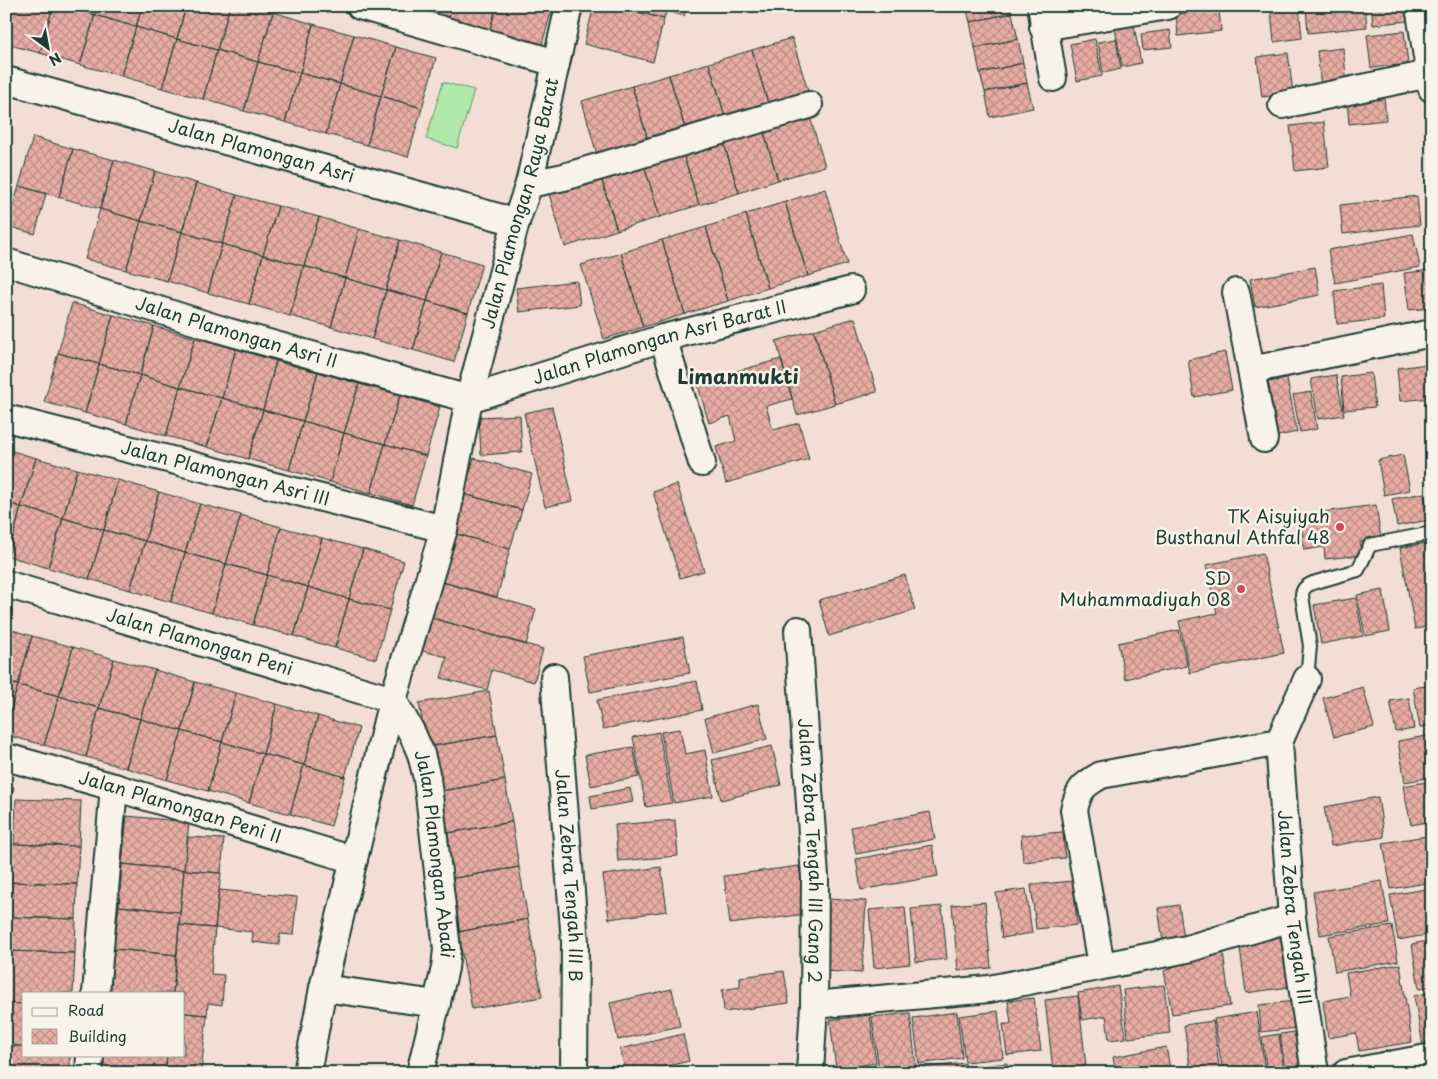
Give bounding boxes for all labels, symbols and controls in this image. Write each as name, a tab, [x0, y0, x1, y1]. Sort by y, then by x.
north arrow	[22, 22, 72, 72]
text: N	[45, 48, 65, 71]
street label: Jalan Plamongan Raya Barat	[473, 75, 564, 332]
street label: Jalan Plamongan Asri	[165, 111, 358, 188]
street label: Jalan Plamongan Asri II	[133, 289, 341, 374]
street label: Jalan Plamongan Asri Barat II	[529, 292, 789, 390]
district label: Limanmukti	[677, 361, 799, 391]
street label: Jalan Plamongan Asri III	[118, 433, 333, 511]
place label: TK Aisyiyah Busthanul Athfal 48	[1155, 502, 1330, 550]
marker: TK Aisyiyah Busthanul Athfal 48	[1334, 521, 1346, 533]
place label: SD Muhammadiyah 08	[1060, 564, 1231, 612]
marker: SD Muhammadiyah 08	[1235, 583, 1247, 595]
street label: Jalan Plamongan Peni	[103, 600, 297, 681]
street label: Jalan Zebra Tengah III Gang 2	[792, 717, 830, 983]
street label: Jalan Plamongan Abadi	[409, 747, 462, 959]
street label: Jalan Plamongan Peni II	[76, 763, 285, 849]
street label: Jalan Zebra Tengah III B	[549, 768, 590, 982]
street label: Jalan Zebra Tengah III	[1272, 809, 1320, 1006]
legend	[22, 992, 185, 1056]
text: Road	[68, 998, 104, 1021]
text: Building	[68, 1024, 127, 1047]

